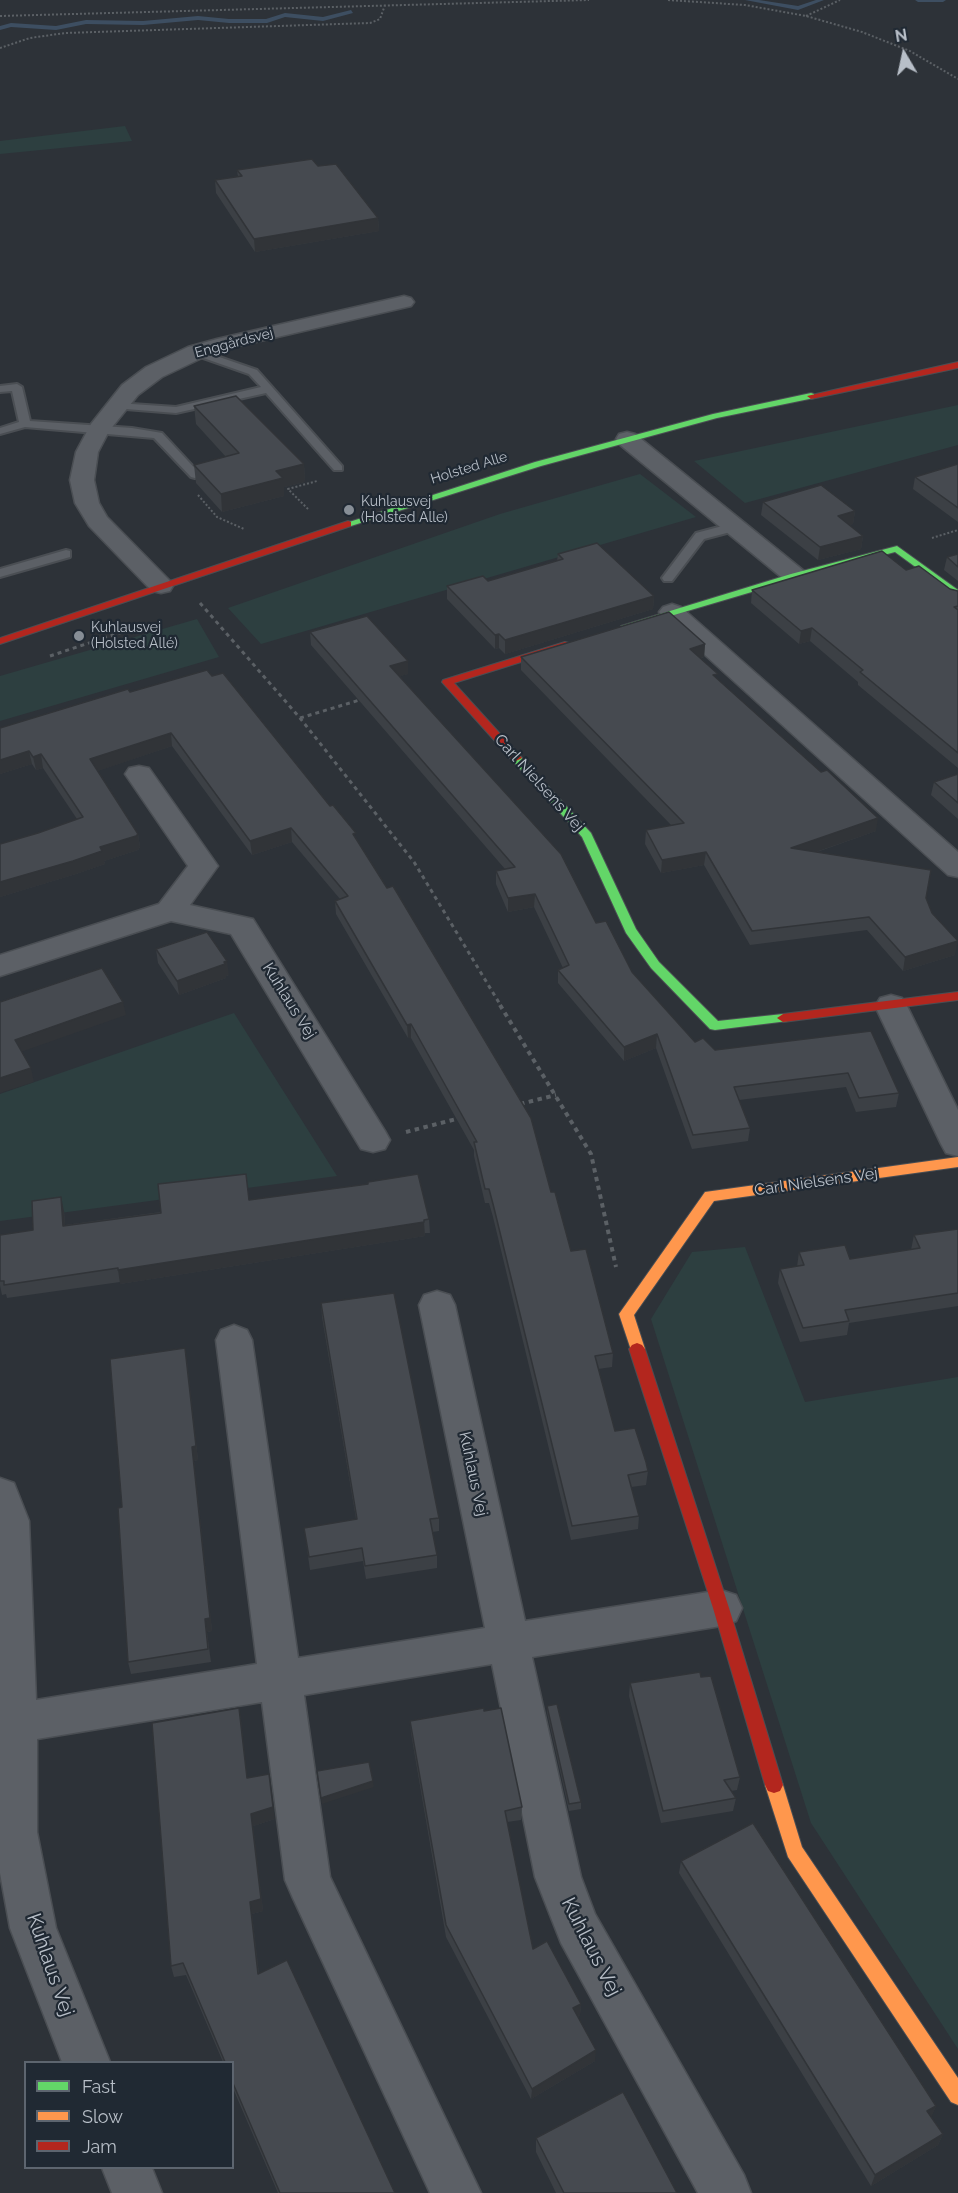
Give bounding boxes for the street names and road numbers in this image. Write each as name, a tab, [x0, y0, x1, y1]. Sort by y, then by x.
street label: Enggårdsvej	[193, 325, 275, 361]
street label: Holsted Alle	[429, 448, 509, 488]
street label: Carl Nielsens Vej	[490, 730, 588, 836]
street label: Kuhlaus Vej	[258, 959, 320, 1043]
street label: Carl Nielsens Vej	[753, 1164, 879, 1200]
street label: Kuhlaus Vej	[455, 1430, 491, 1518]
street label: Kuhlaus Vej	[556, 1894, 626, 2000]
street label: Kuhlaus Vej	[21, 1910, 79, 2020]

